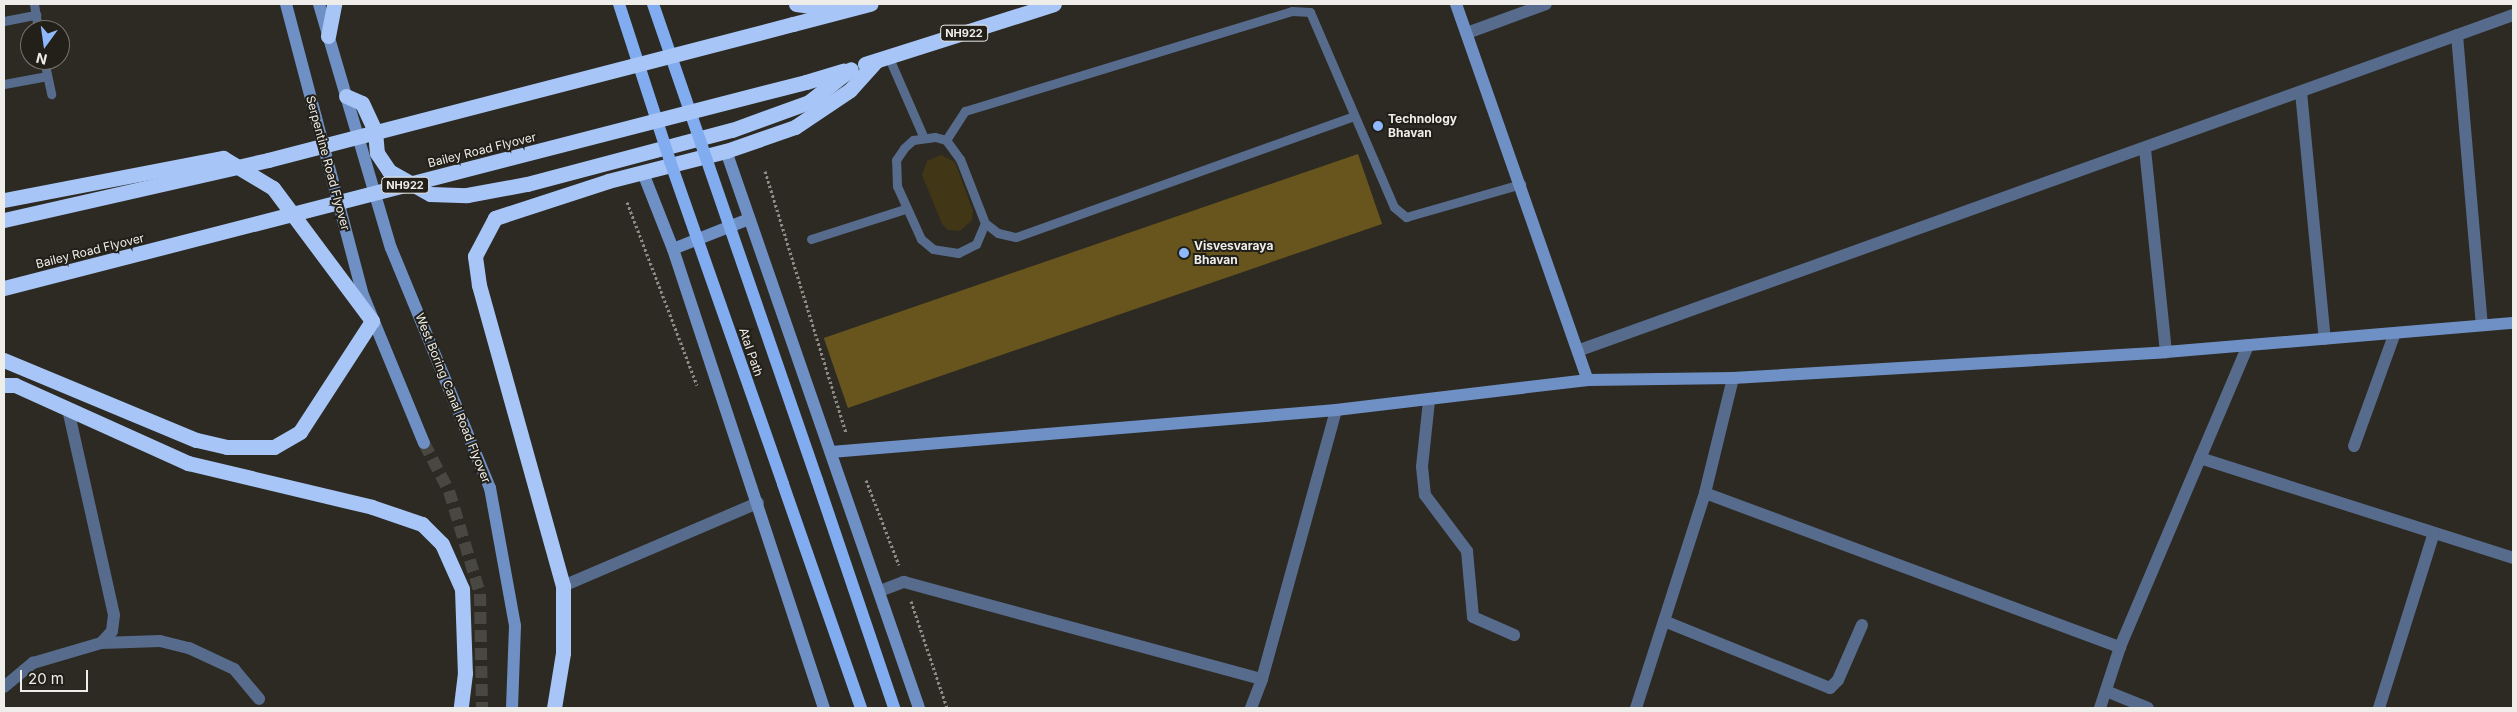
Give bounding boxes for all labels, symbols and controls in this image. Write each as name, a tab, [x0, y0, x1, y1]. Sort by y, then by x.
north arrow	[20, 20, 70, 70]
road number: NH922	[939, 24, 989, 42]
text: N	[34, 50, 49, 69]
street label: Serpentine Road Flyover	[303, 94, 353, 232]
place label: Technology Bhavan	[1388, 112, 1457, 140]
marker: Technology Bhavan	[1372, 120, 1384, 132]
street label: Bailey Road Flyover	[426, 130, 538, 170]
road number: NH922	[380, 176, 430, 194]
street label: Bailey Road Flyover	[34, 231, 146, 271]
place label: Visvesvaraya Bhavan	[1194, 239, 1273, 267]
marker: Visvesvaraya Bhavan	[1178, 247, 1190, 259]
street label: West Boring Canal Road Flyover	[412, 311, 494, 485]
street label: Atal Path	[736, 326, 766, 378]
scale bar	[22, 660, 90, 692]
text: 20 m	[28, 669, 64, 688]

